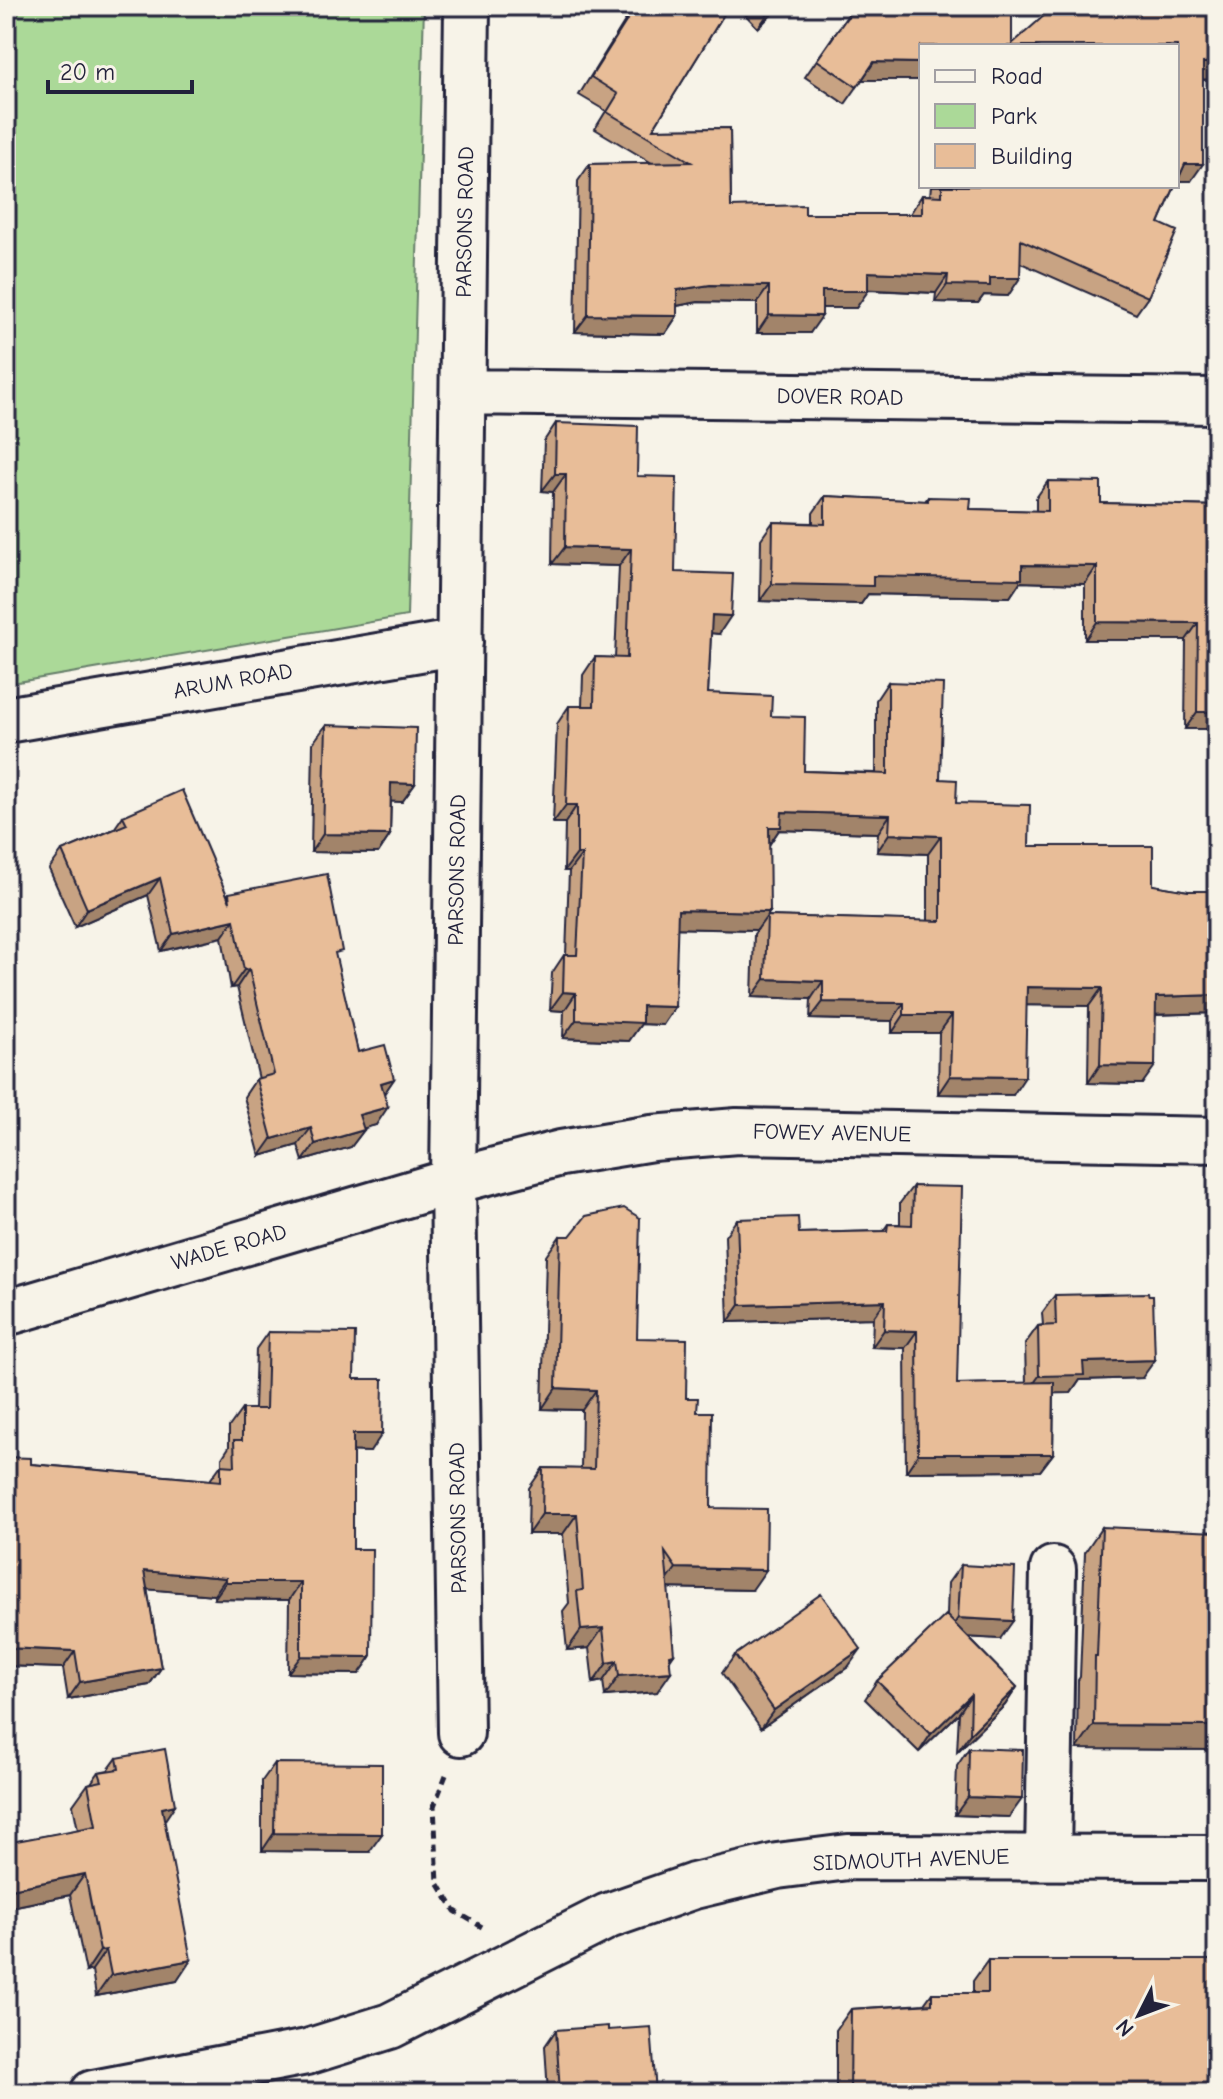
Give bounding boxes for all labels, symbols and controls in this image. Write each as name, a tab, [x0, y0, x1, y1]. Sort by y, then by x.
scale bar	[48, 44, 192, 94]
legend	[919, 44, 1179, 188]
text: 20 m	[60, 58, 115, 86]
text: Road	[991, 62, 1043, 90]
text: Park	[991, 102, 1037, 130]
text: Building	[991, 142, 1073, 170]
street label: PARSONS ROAD	[451, 146, 479, 298]
street label: DOVER ROAD	[776, 383, 904, 411]
street label: ARUM ROAD	[171, 658, 295, 704]
street label: PARSONS ROAD	[443, 794, 471, 946]
street label: FOWEY AVENUE	[753, 1119, 911, 1147]
street label: WADE ROAD	[168, 1218, 290, 1276]
street label: PARSONS ROAD	[444, 1442, 472, 1594]
street label: SIDMOUTH AVENUE	[812, 1844, 1010, 1876]
north arrow	[1099, 1975, 1179, 2055]
text: N	[1110, 2014, 1139, 2042]

